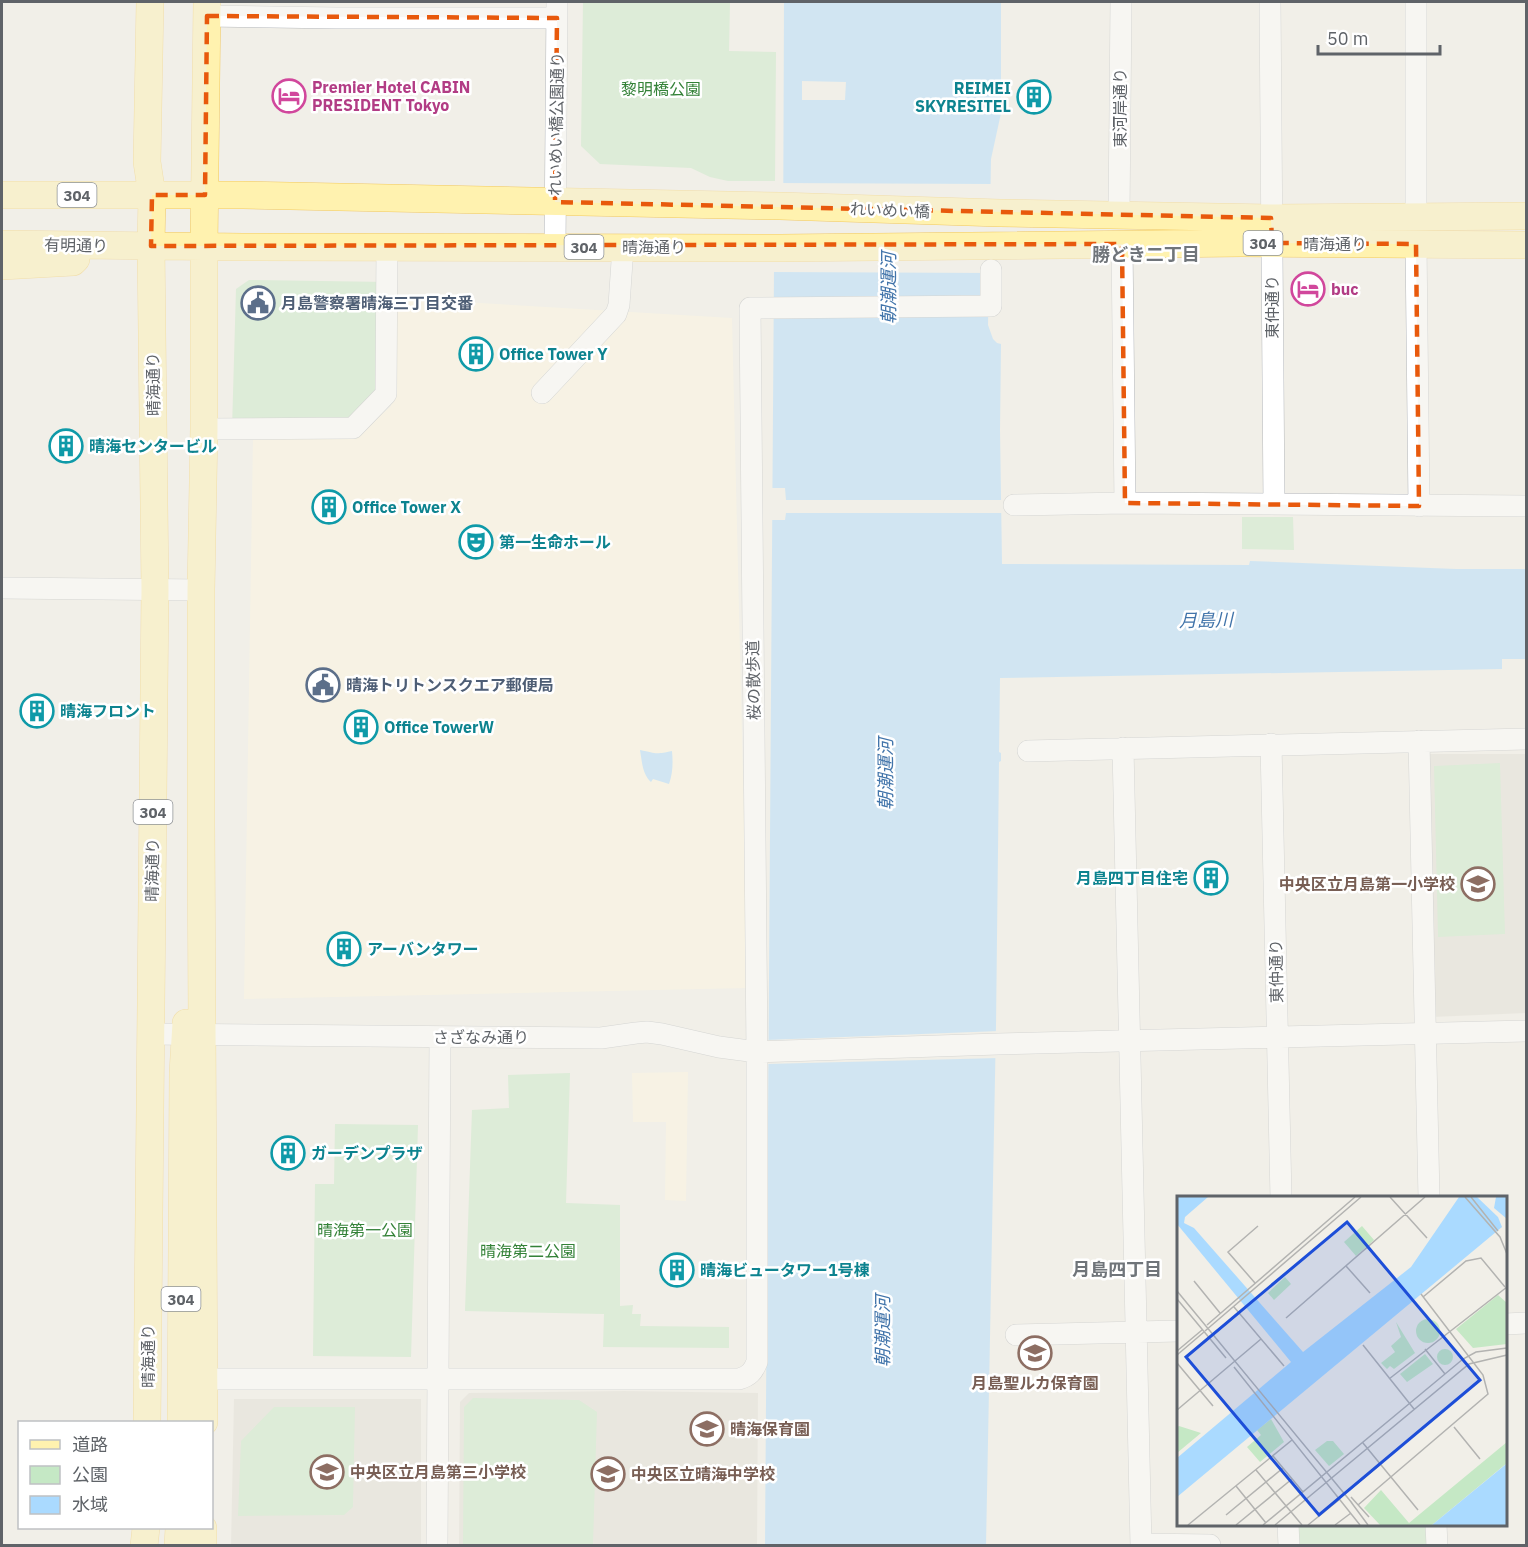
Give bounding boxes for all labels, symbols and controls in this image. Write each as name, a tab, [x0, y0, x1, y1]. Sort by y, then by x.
scale bar	[1318, 18, 1440, 56]
text: 50 m	[1327, 27, 1369, 50]
street label: れいめい橋公園通り	[545, 52, 567, 196]
street label: 東河岸通り	[1110, 68, 1130, 148]
place label: Premier Hotel CABIN PRESIDENT Tokyo	[312, 77, 470, 115]
hotel icon: Premier Hotel CABIN PRESIDENT Tokyo	[271, 78, 307, 114]
place label: REIMEI SKYRESITEL	[915, 78, 1011, 116]
park label: 黎明橋公園	[621, 79, 701, 99]
building icon: REIMEI SKYRESITEL	[1016, 79, 1052, 115]
road number: 304	[58, 183, 97, 207]
street label: れいめい橋	[850, 199, 930, 221]
road number: 304	[1244, 231, 1282, 255]
street label: 有明通り	[44, 234, 108, 256]
street label: 晴海通り	[1303, 234, 1367, 254]
road number: 304	[564, 235, 604, 259]
street label: 晴海通り	[622, 237, 686, 257]
district label: 勝どき二丁目	[1092, 243, 1200, 266]
water label: 朝潮運河	[877, 249, 900, 324]
hotel icon: buc	[1290, 271, 1326, 307]
street label: 東仲通り	[1262, 275, 1282, 339]
place label: buc	[1331, 279, 1359, 299]
public building icon: 月島警察署晴海三丁目交番	[240, 285, 276, 321]
place label: 月島警察署晴海三丁目交番	[281, 293, 473, 313]
building icon: Office Tower Y	[458, 336, 494, 372]
place label: Office Tower Y	[499, 344, 608, 364]
street label: 晴海通り	[142, 352, 164, 416]
building icon: 晴海センタービル	[48, 428, 84, 464]
place label: 晴海センタービル	[89, 436, 217, 456]
building icon: Office Tower X	[311, 489, 347, 525]
place label: Office Tower X	[352, 497, 461, 517]
theatre icon: 第一生命ホール	[458, 524, 494, 560]
place label: 第一生命ホール	[499, 532, 611, 552]
water label: 月島川	[1179, 608, 1235, 632]
street label: 桜の散歩道	[742, 640, 764, 720]
public building icon: 晴海トリトンスクエア郵便局	[305, 667, 341, 703]
place label: 晴海トリトンスクエア郵便局	[346, 675, 554, 695]
building icon: 晴海フロント	[19, 693, 55, 729]
place label: 晴海フロント	[60, 701, 156, 721]
building icon: Office TowerW	[343, 709, 379, 745]
place label: Office TowerW	[384, 717, 494, 737]
water label: 朝潮運河	[874, 735, 897, 810]
road number: 304	[134, 800, 172, 824]
street label: 晴海通り	[141, 838, 163, 902]
building icon: 月島四丁目住宅	[1193, 860, 1229, 896]
school or university icon: 中央区立月島第一小学校	[1460, 866, 1496, 902]
place label: 月島四丁目住宅	[1076, 868, 1188, 888]
place label: 中央区立月島第一小学校	[1279, 874, 1455, 894]
building icon: アーバンタワー	[326, 931, 362, 967]
place label: アーバンタワー	[367, 939, 479, 959]
street label: 東仲通り	[1265, 939, 1287, 1003]
street label: さざなみ通り	[433, 1027, 529, 1047]
building icon: ガーデンプラザ	[270, 1135, 306, 1171]
place label: ガーデンプラザ	[311, 1143, 423, 1163]
inset map	[1177, 1196, 1507, 1526]
park label: 晴海第一公園	[317, 1220, 413, 1240]
park label: 晴海第二公園	[480, 1241, 576, 1261]
building icon: 晴海ビュータワー1号棟	[659, 1252, 695, 1288]
district label: 月島四丁目	[1072, 1258, 1162, 1281]
place label: 晴海ビュータワー1号棟	[700, 1260, 870, 1280]
road number: 304	[162, 1287, 201, 1311]
water label: 朝潮運河	[871, 1292, 894, 1367]
street label: 晴海通り	[138, 1324, 158, 1388]
school or university icon: 月島聖ルカ保育園	[1017, 1335, 1053, 1371]
place label: 月島聖ルカ保育園	[971, 1373, 1099, 1393]
school or university icon: 晴海保育園	[689, 1411, 725, 1447]
place label: 晴海保育園	[730, 1419, 810, 1439]
legend	[18, 1421, 213, 1529]
text: 道路	[72, 1433, 108, 1456]
school or university icon: 中央区立月島第三小学校	[309, 1454, 345, 1490]
school or university icon: 中央区立晴海中学校	[590, 1456, 626, 1492]
place label: 中央区立月島第三小学校	[350, 1462, 526, 1482]
text: 公園	[72, 1463, 108, 1486]
place label: 中央区立晴海中学校	[631, 1464, 775, 1484]
text: 水域	[72, 1493, 108, 1516]

